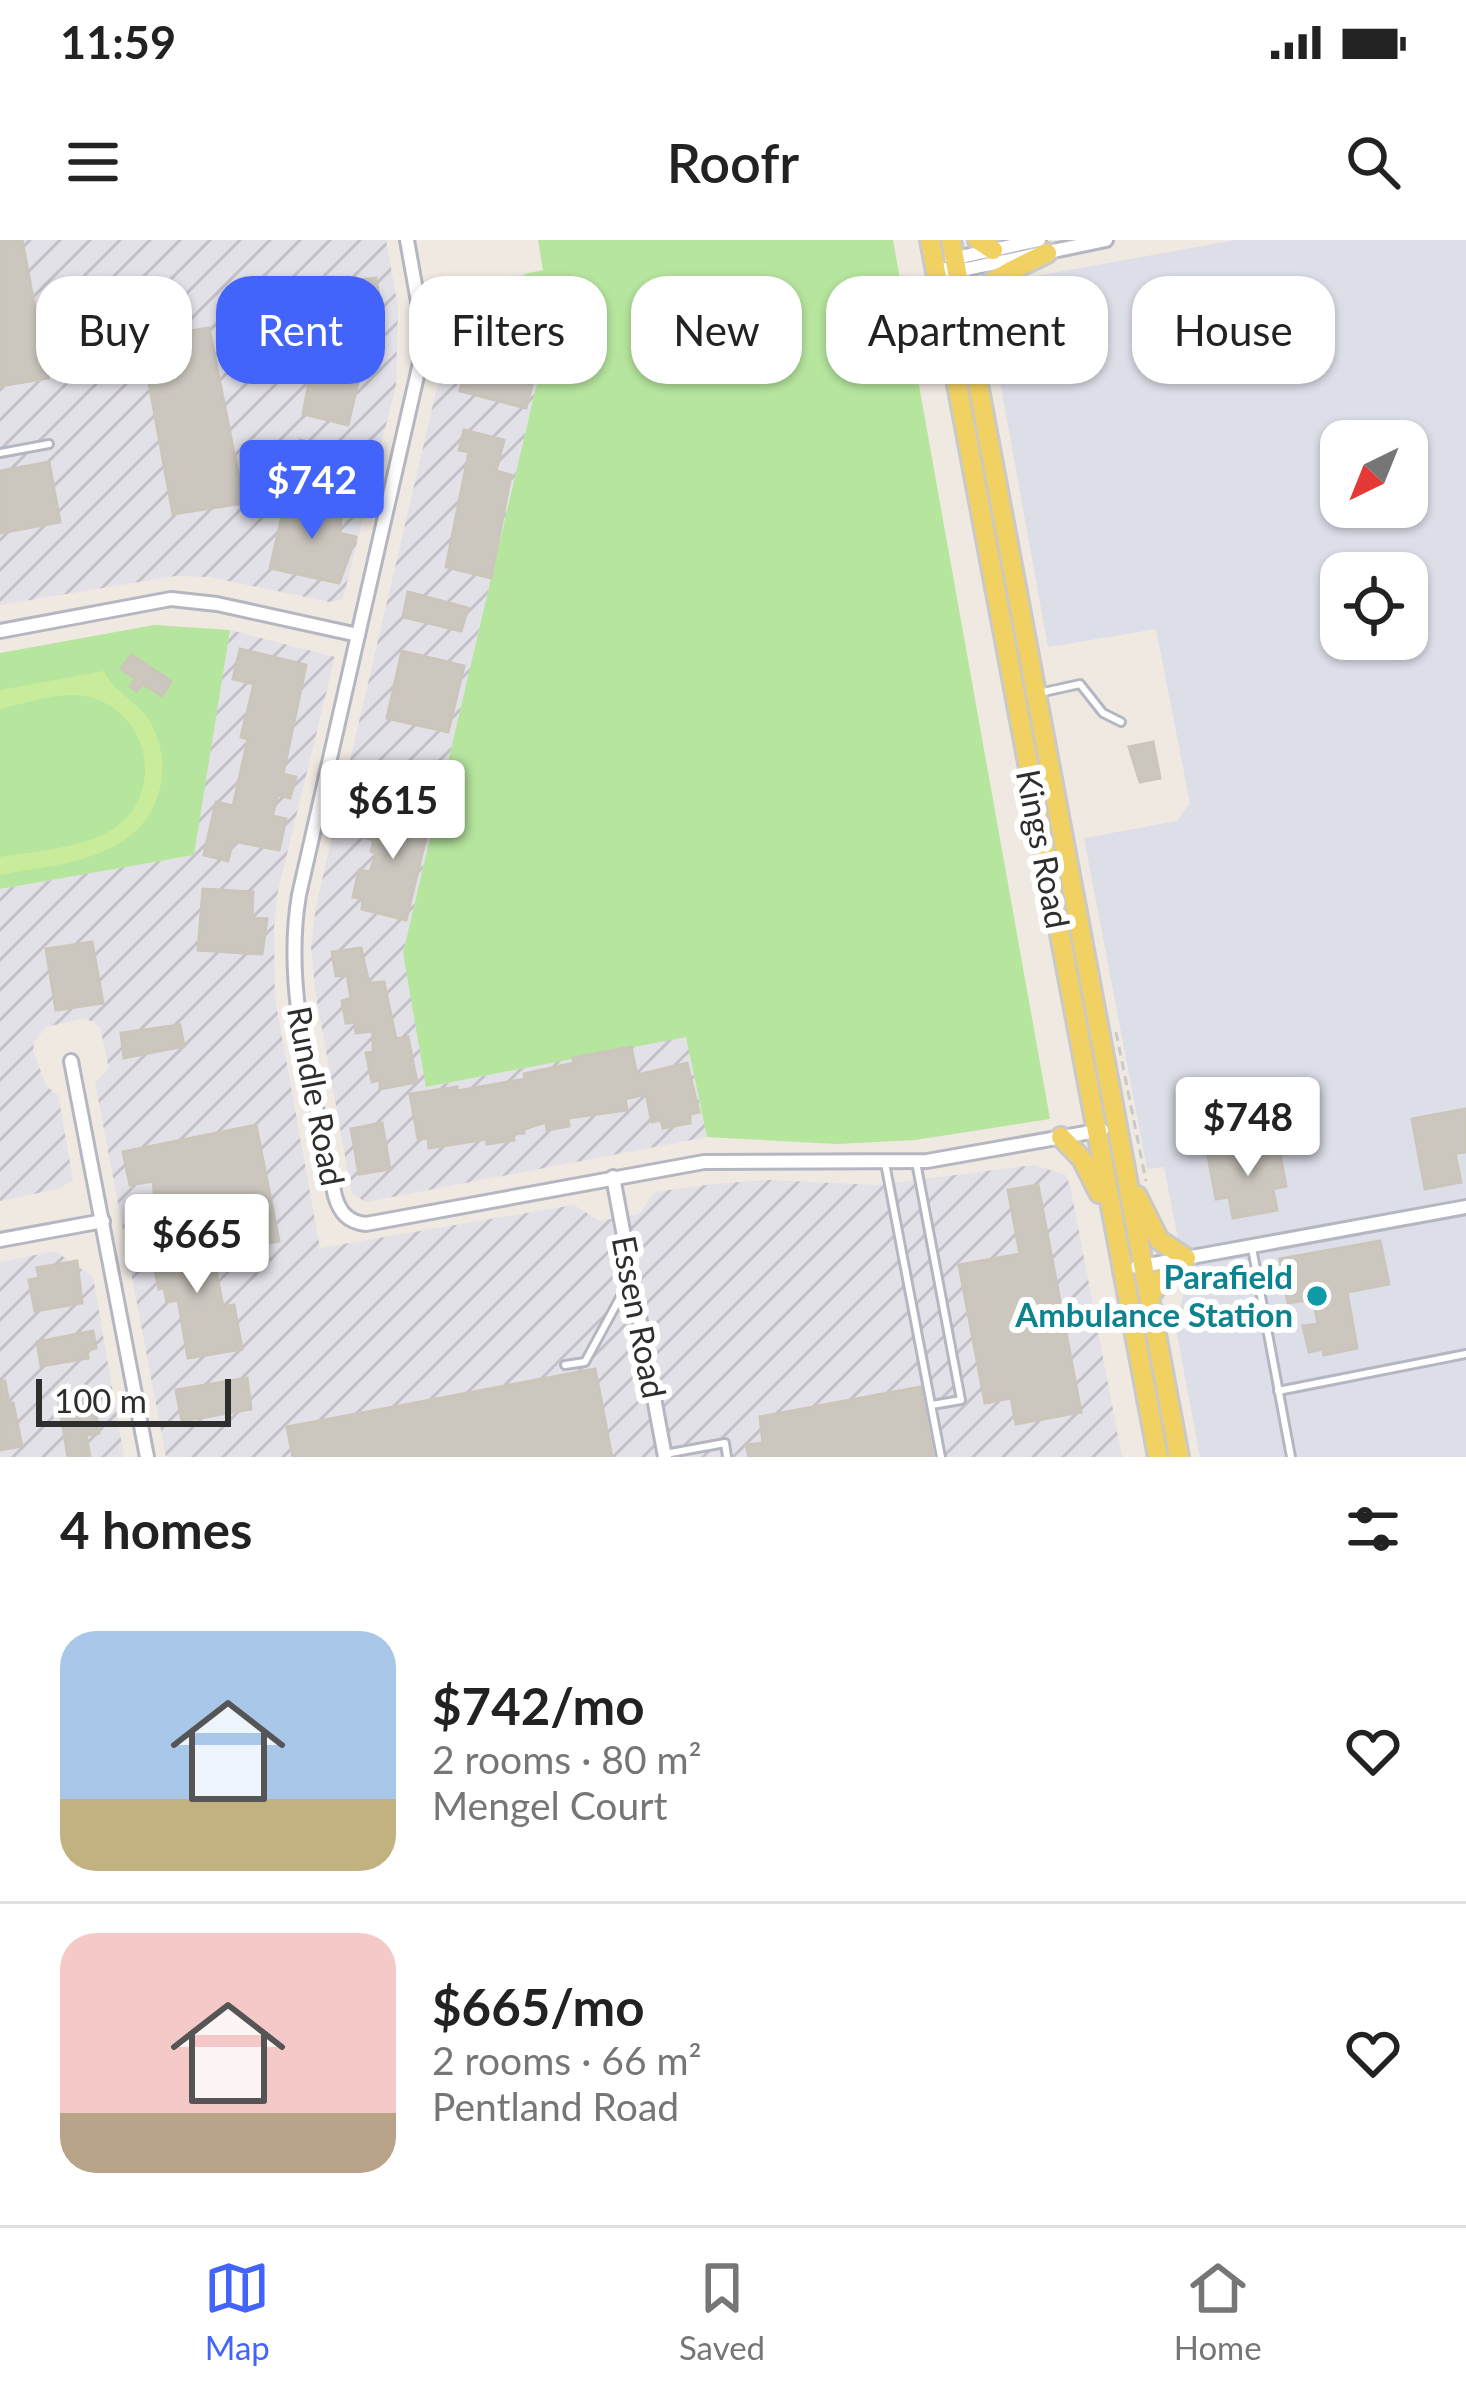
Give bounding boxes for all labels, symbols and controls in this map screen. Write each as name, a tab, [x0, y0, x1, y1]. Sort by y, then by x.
text: 11:59	[60, 15, 176, 69]
icon: menu	[60, 129, 126, 195]
icon: search	[1340, 129, 1406, 195]
text: Roofr	[667, 130, 799, 195]
chip: Buy	[36, 276, 192, 384]
chip: Rent	[216, 276, 385, 384]
chip: Filters	[409, 276, 607, 384]
chip: New	[631, 276, 802, 384]
chip: Apartment	[826, 276, 1108, 384]
chip: House	[1132, 276, 1335, 384]
north arrow	[1320, 420, 1428, 528]
map controls	[1320, 420, 1428, 660]
pin: $742	[241, 440, 383, 542]
text: $742	[267, 456, 357, 502]
button: locate	[1320, 552, 1428, 660]
pin: $615	[322, 760, 464, 862]
street label: Kings Road	[1009, 766, 1079, 932]
text: $615	[348, 776, 438, 822]
street label: Rundle Road	[280, 1003, 354, 1189]
pin: $748	[1177, 1077, 1319, 1179]
text: $748	[1203, 1093, 1293, 1139]
pin: $665	[126, 1194, 268, 1296]
text: $665	[152, 1210, 242, 1256]
street label: Essen Road	[605, 1232, 675, 1402]
place label: Parafield Ambulance Station	[1014, 1256, 1293, 1334]
marker: Parafield Ambulance Station	[1304, 1283, 1330, 1309]
scale bar	[36, 1373, 231, 1426]
text: 100 m	[54, 1380, 147, 1420]
icon: filters	[1340, 1496, 1406, 1562]
text: 4 homes	[60, 1499, 252, 1560]
text: $742/mo	[432, 1675, 645, 1736]
icon: home	[156, 1679, 300, 1823]
icon: heart	[1340, 1718, 1406, 1784]
text: 2 rooms · 80 m²	[432, 1736, 702, 1782]
text: Mengel Court	[432, 1782, 667, 1828]
text: $665/mo	[432, 1976, 645, 2037]
icon: home	[156, 1981, 300, 2125]
icon: heart	[1340, 2020, 1406, 2086]
text: 2 rooms · 66 m²	[432, 2037, 702, 2083]
text: Pentland Road	[432, 2083, 679, 2129]
tab: Map	[204, 2255, 270, 2367]
tab: Saved	[679, 2255, 765, 2367]
tab: Home	[1174, 2255, 1262, 2367]

